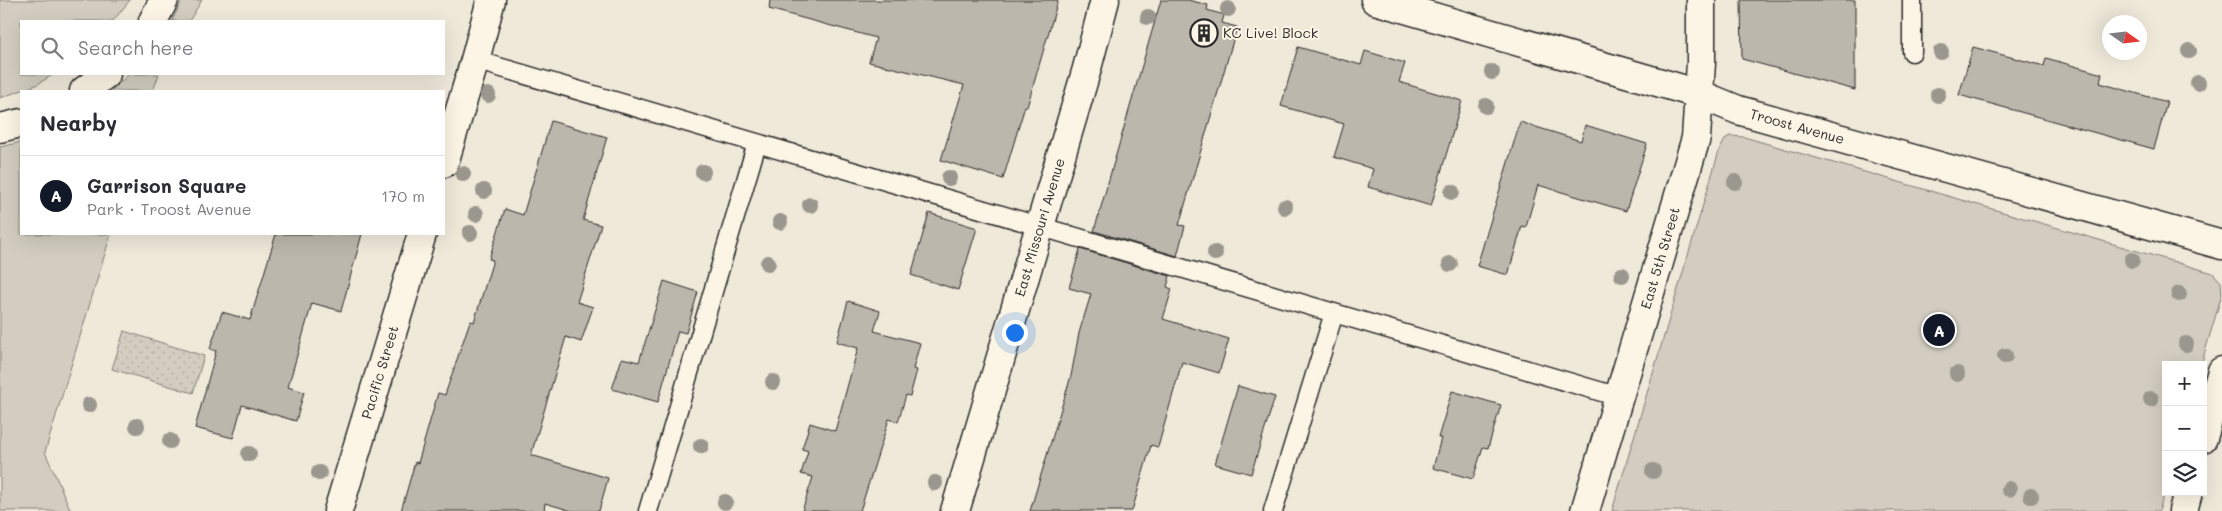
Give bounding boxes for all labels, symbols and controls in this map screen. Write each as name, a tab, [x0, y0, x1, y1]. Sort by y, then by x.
north arrow	[2102, 15, 2147, 60]
building icon: KC Live! Block	[1189, 18, 1219, 48]
search box	[20, 20, 445, 75]
place label: KC Live! Block	[1223, 23, 1318, 42]
icon: search	[38, 34, 66, 62]
text: Search here	[78, 35, 194, 60]
street label: Troost Avenue	[1748, 104, 1847, 148]
text: Nearby	[40, 109, 117, 136]
street label: East Missouri Avenue	[1010, 156, 1069, 299]
text: Garrison Square	[87, 173, 246, 198]
text: A	[50, 185, 62, 206]
text: 170 m	[381, 185, 425, 206]
text: Park · Troost Avenue	[87, 198, 252, 219]
street label: East 5th Street	[1636, 205, 1684, 311]
pin: A	[1923, 311, 1955, 349]
your location	[1002, 320, 1028, 346]
street label: Pacific Street	[356, 323, 403, 421]
map controls	[2162, 361, 2207, 496]
button: +	[2162, 361, 2207, 406]
button: −	[2162, 406, 2207, 451]
button: layers	[2162, 451, 2207, 496]

